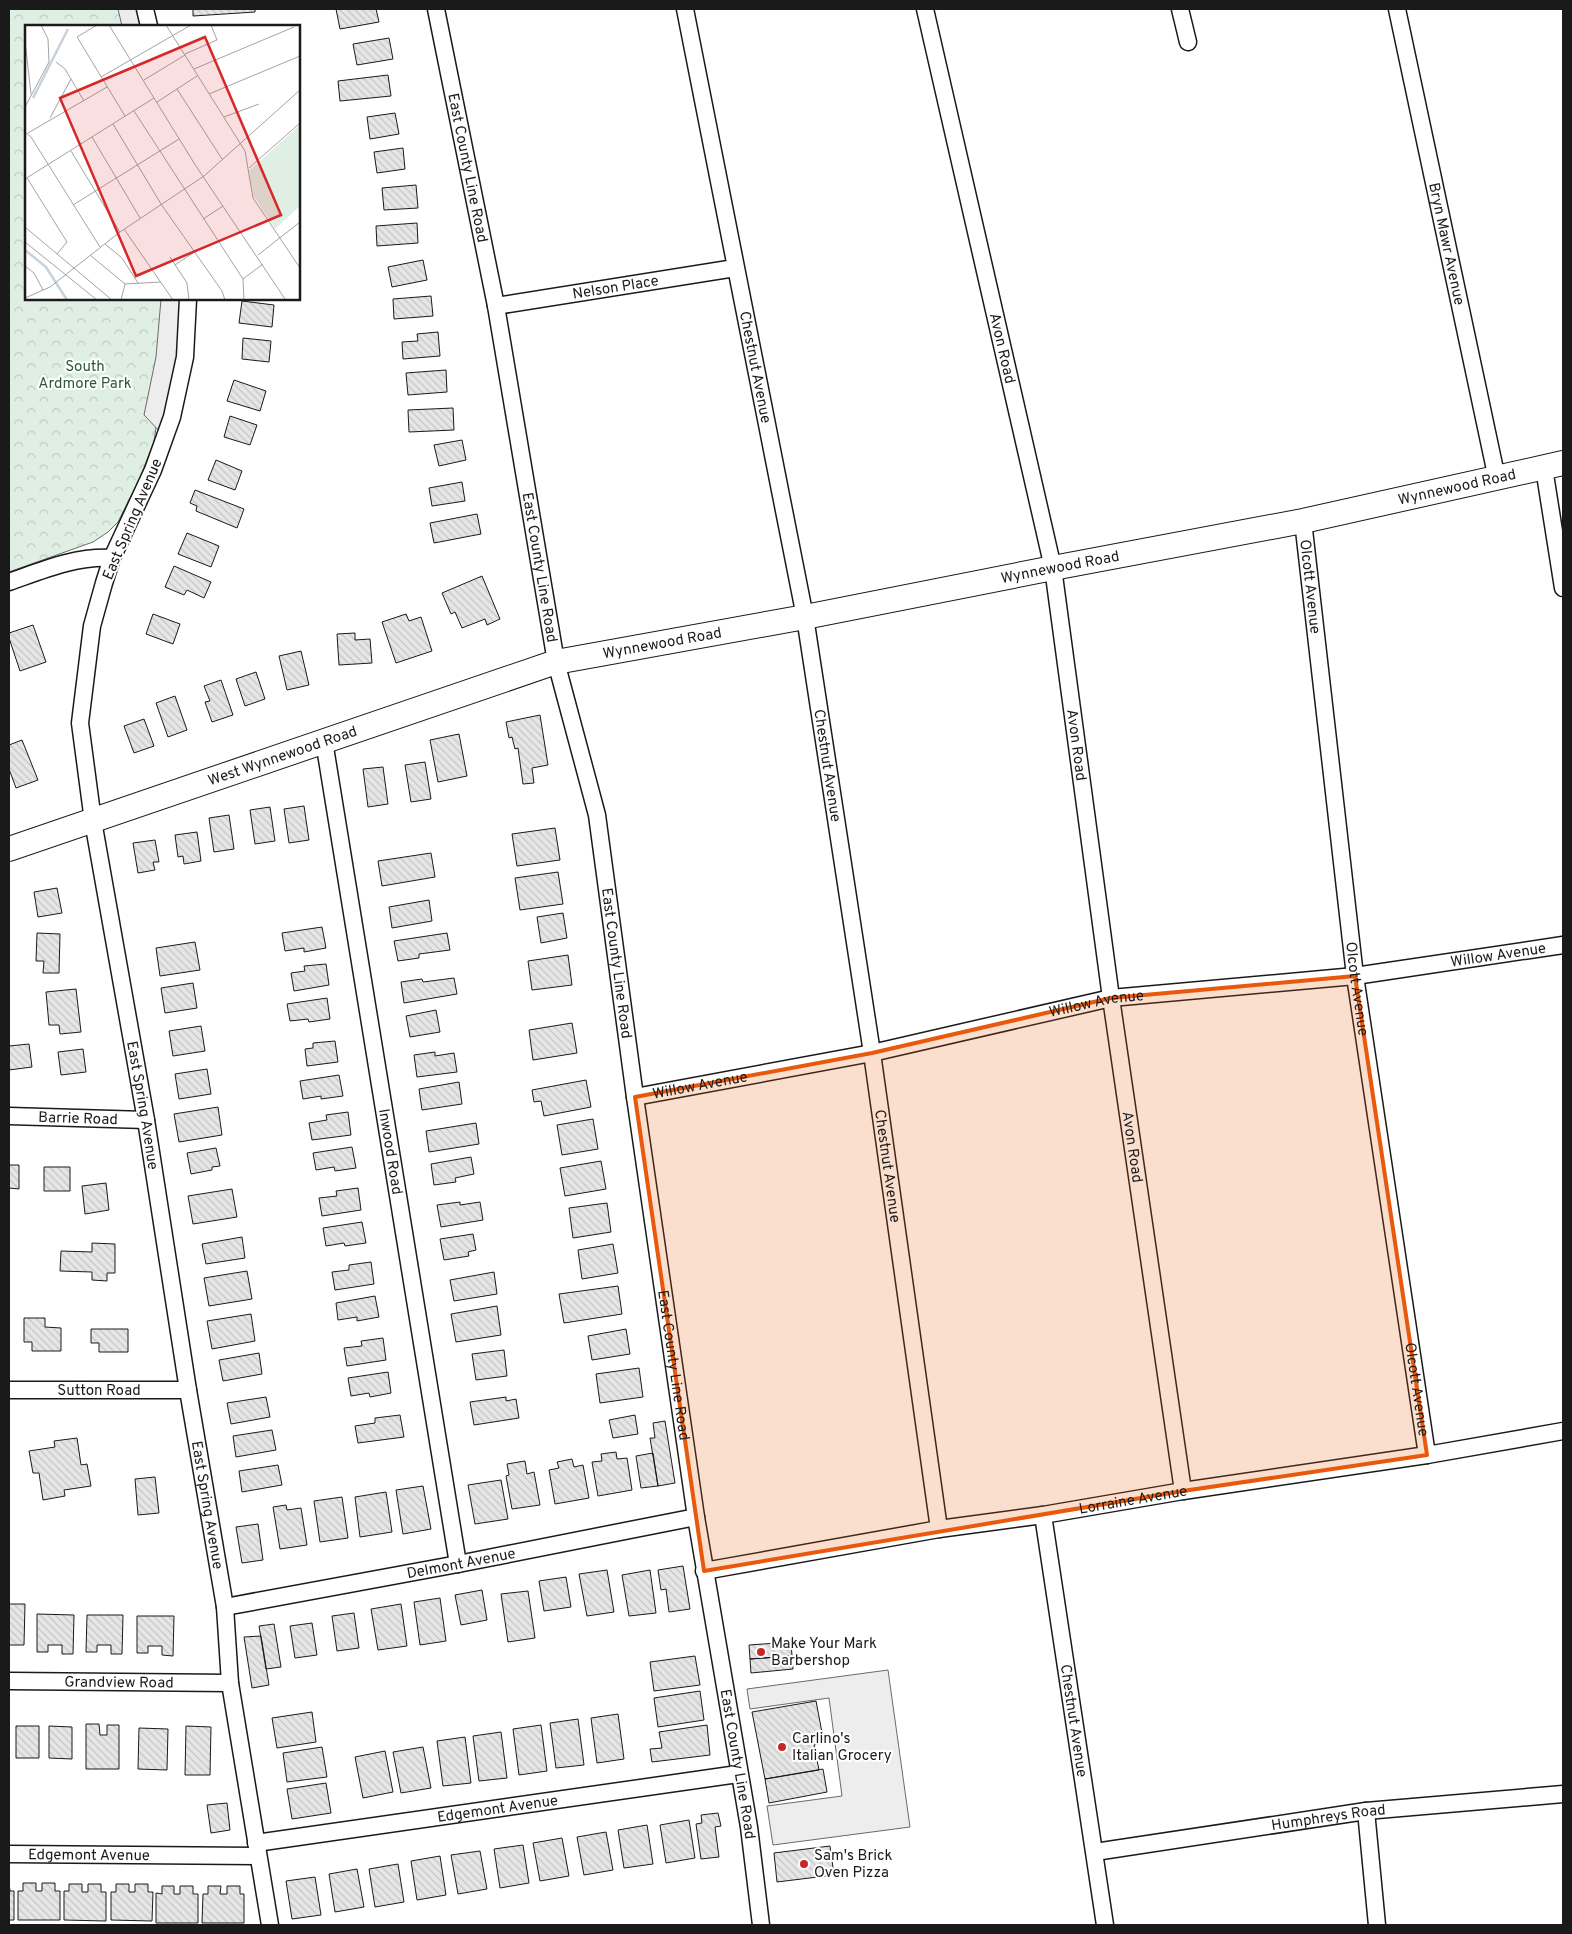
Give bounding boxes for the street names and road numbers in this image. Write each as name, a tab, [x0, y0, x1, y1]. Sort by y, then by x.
street label: East County Line Road	[442, 92, 491, 244]
street label: Bryn Mawr Avenue	[1423, 181, 1468, 307]
street label: Nelson Place	[571, 272, 660, 305]
street label: Chestnut Avenue	[734, 310, 775, 425]
street label: Avon Road	[984, 311, 1019, 386]
street label: East Spring Avenue	[99, 456, 168, 583]
street label: Wynnewood Road	[1396, 466, 1518, 510]
street label: East County Line Road	[517, 491, 561, 644]
street label: Olcott Avenue	[1294, 538, 1324, 635]
street label: Wynnewood Road	[999, 548, 1121, 589]
street label: Wynnewood Road	[602, 624, 723, 664]
street label: Chestnut Avenue	[808, 708, 844, 824]
street label: Avon Road	[1061, 708, 1090, 782]
street label: West Wynnewood Road	[206, 723, 360, 791]
street label: East County Line Road	[596, 887, 635, 1040]
street label: Willow Avenue	[1449, 940, 1547, 973]
street label: Olcott Avenue	[1340, 941, 1372, 1038]
street label: Willow Avenue	[1047, 987, 1145, 1023]
street label: East Spring Avenue	[121, 1040, 162, 1171]
street label: Willow Avenue	[651, 1068, 749, 1105]
street label: Inwood Road	[373, 1107, 406, 1196]
street label: Chestnut Avenue	[869, 1108, 904, 1224]
street label: Barrie Road	[38, 1109, 118, 1130]
street label: Avon Road	[1117, 1110, 1146, 1184]
street label: East County Line Road	[652, 1289, 693, 1442]
street label: Olcott Avenue	[1399, 1341, 1432, 1438]
street label: Sutton Road	[57, 1382, 141, 1401]
street label: East Spring Avenue	[186, 1440, 226, 1571]
street label: Lorraine Avenue	[1078, 1482, 1189, 1520]
street label: Delmont Avenue	[405, 1545, 517, 1584]
street label: Chestnut Avenue	[1055, 1663, 1091, 1779]
street label: Grandview Road	[64, 1674, 174, 1693]
street label: East County Line Road	[715, 1688, 758, 1840]
street label: Edgemont Avenue	[436, 1792, 559, 1828]
street label: Humphreys Road	[1270, 1801, 1386, 1836]
street label: Edgemont Avenue	[28, 1846, 150, 1866]

